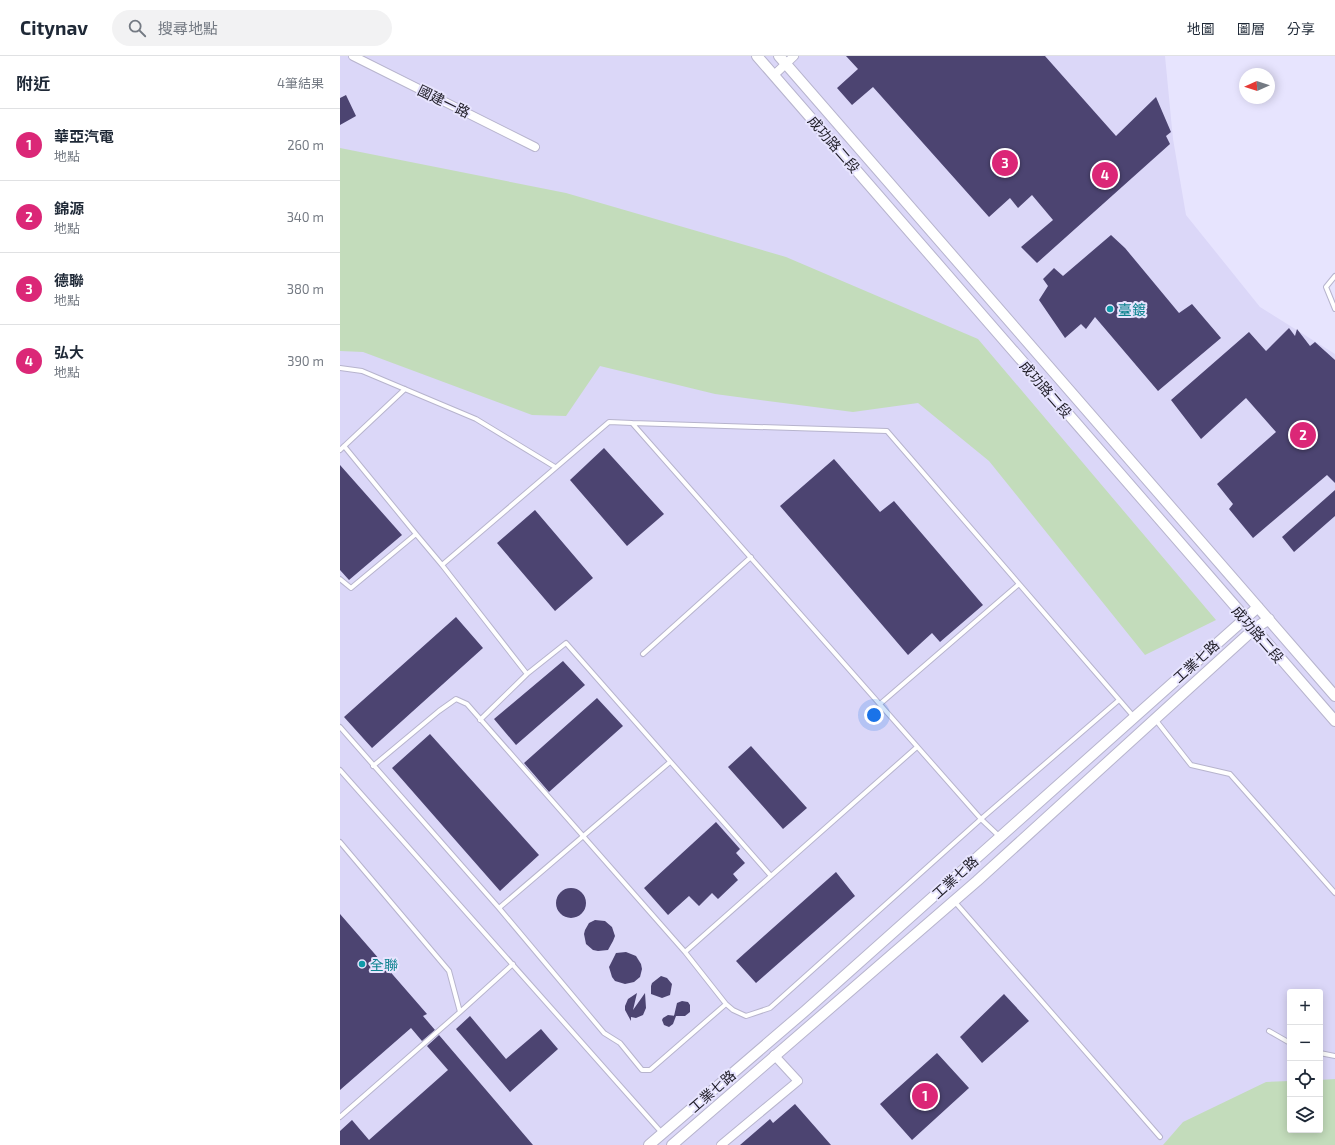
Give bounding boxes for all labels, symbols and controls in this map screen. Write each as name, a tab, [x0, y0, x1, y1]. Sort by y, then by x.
search box	[112, 10, 392, 46]
text: Citynav	[20, 16, 88, 39]
icon: search	[126, 17, 148, 39]
text: 搜尋地點	[158, 19, 218, 37]
text: 地圖	[1187, 20, 1215, 37]
text: 圖層	[1237, 20, 1265, 37]
text: 分享	[1287, 20, 1315, 37]
north arrow	[1239, 68, 1275, 104]
text: 附近	[16, 73, 50, 93]
text: 4筆結果	[277, 75, 324, 91]
street label: 國建一路	[415, 81, 473, 121]
street label: 成功路二段	[805, 112, 863, 176]
text: 華亞汽電	[54, 127, 114, 145]
text: 1	[26, 137, 32, 153]
text: 260 m	[287, 137, 324, 153]
text: 地點	[54, 148, 80, 164]
pin: 3	[992, 148, 1018, 178]
pin: 4	[1092, 160, 1118, 190]
text: 錦源	[54, 199, 84, 217]
text: 2	[25, 209, 33, 225]
text: 340 m	[287, 209, 324, 225]
text: 地點	[54, 220, 80, 236]
text: 德聯	[54, 271, 84, 289]
text: 3	[25, 281, 33, 297]
text: 380 m	[287, 281, 324, 297]
text: 地點	[54, 292, 80, 308]
place label: 臺鍍	[1118, 301, 1146, 318]
marker: 臺鍍	[1105, 304, 1115, 314]
text: 弘大	[54, 343, 84, 361]
text: 4	[25, 353, 33, 369]
text: 390 m	[287, 353, 324, 369]
street label: 成功路二段	[1017, 357, 1075, 421]
text: 地點	[54, 364, 80, 380]
pin: 2	[1290, 420, 1316, 450]
street label: 成功路二段	[1229, 602, 1287, 666]
street label: 工業七路	[1170, 636, 1222, 686]
your location	[864, 705, 884, 725]
street label: 工業七路	[929, 852, 981, 902]
place label: 全聯	[370, 956, 398, 973]
marker: 全聯	[357, 959, 367, 969]
map controls	[1287, 989, 1323, 1133]
button: +	[1287, 989, 1323, 1025]
button: −	[1287, 1025, 1323, 1061]
button: locate	[1287, 1061, 1323, 1097]
street label: 工業七路	[685, 1066, 739, 1116]
pin: 1	[912, 1081, 938, 1111]
button: layers	[1287, 1097, 1323, 1133]

